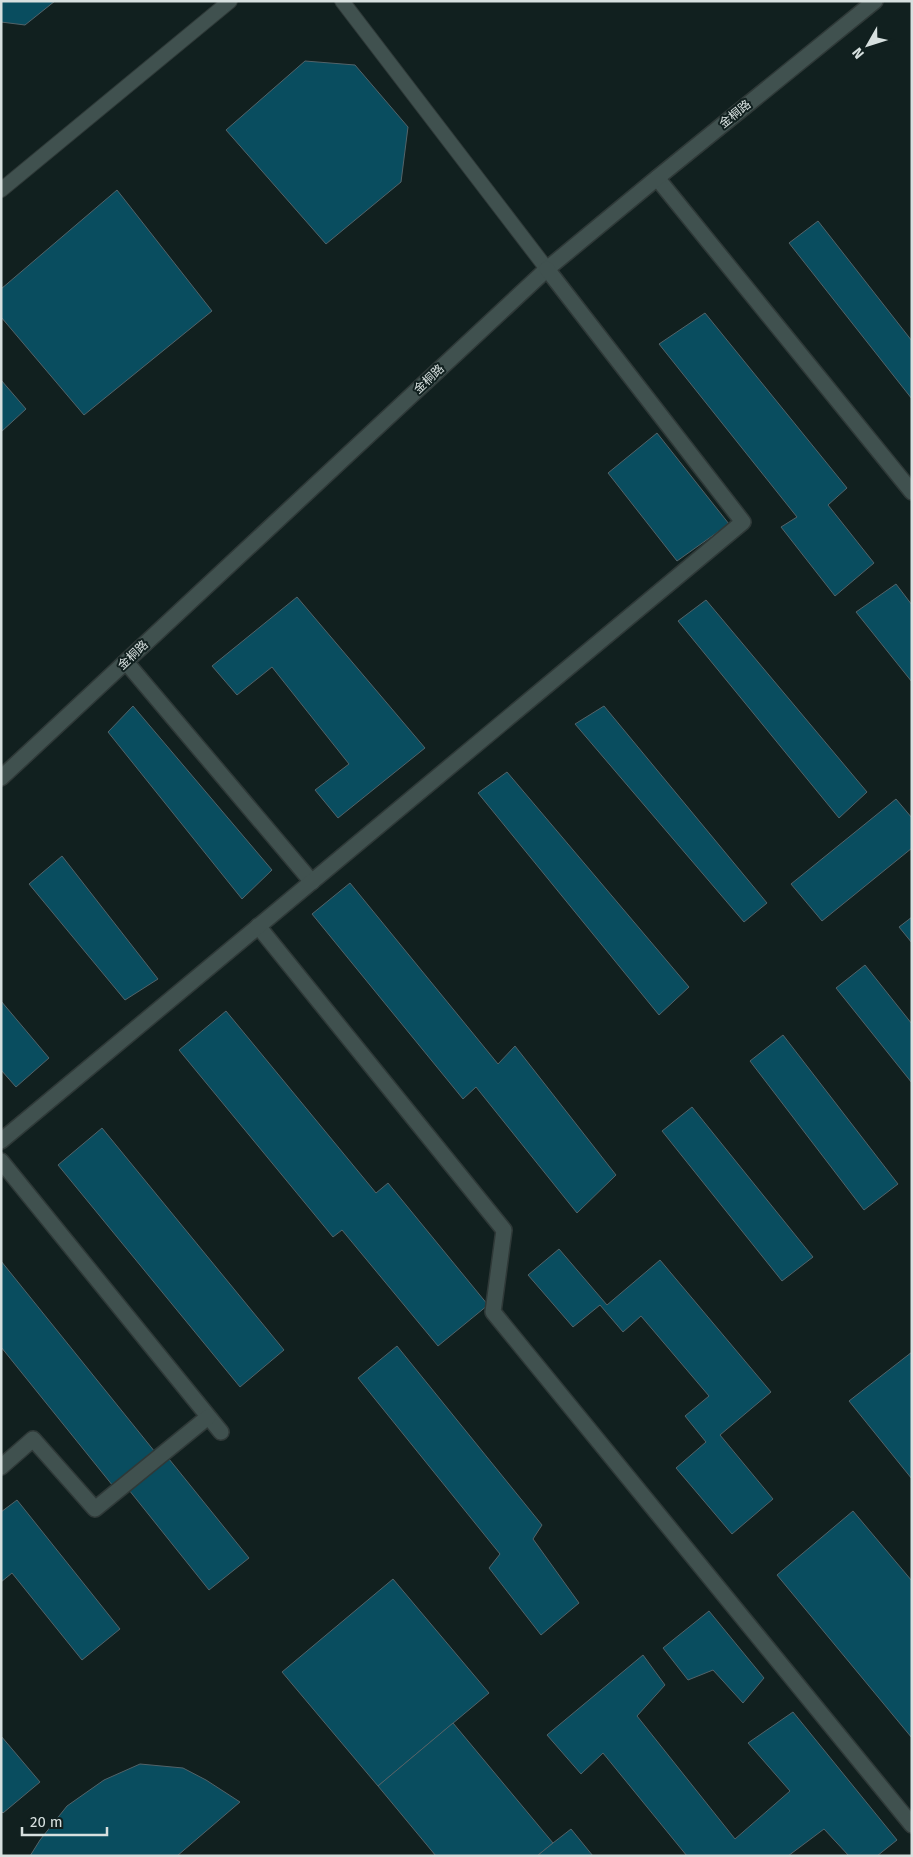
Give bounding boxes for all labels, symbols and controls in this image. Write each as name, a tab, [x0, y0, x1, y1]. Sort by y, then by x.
north arrow	[843, 20, 893, 70]
text: N	[849, 44, 868, 62]
street label: 金桐路	[717, 97, 753, 131]
street label: 金桐路	[411, 362, 447, 396]
street label: 金桐路	[115, 638, 151, 672]
scale bar	[22, 1804, 108, 1836]
text: 20 m	[30, 1813, 63, 1831]

